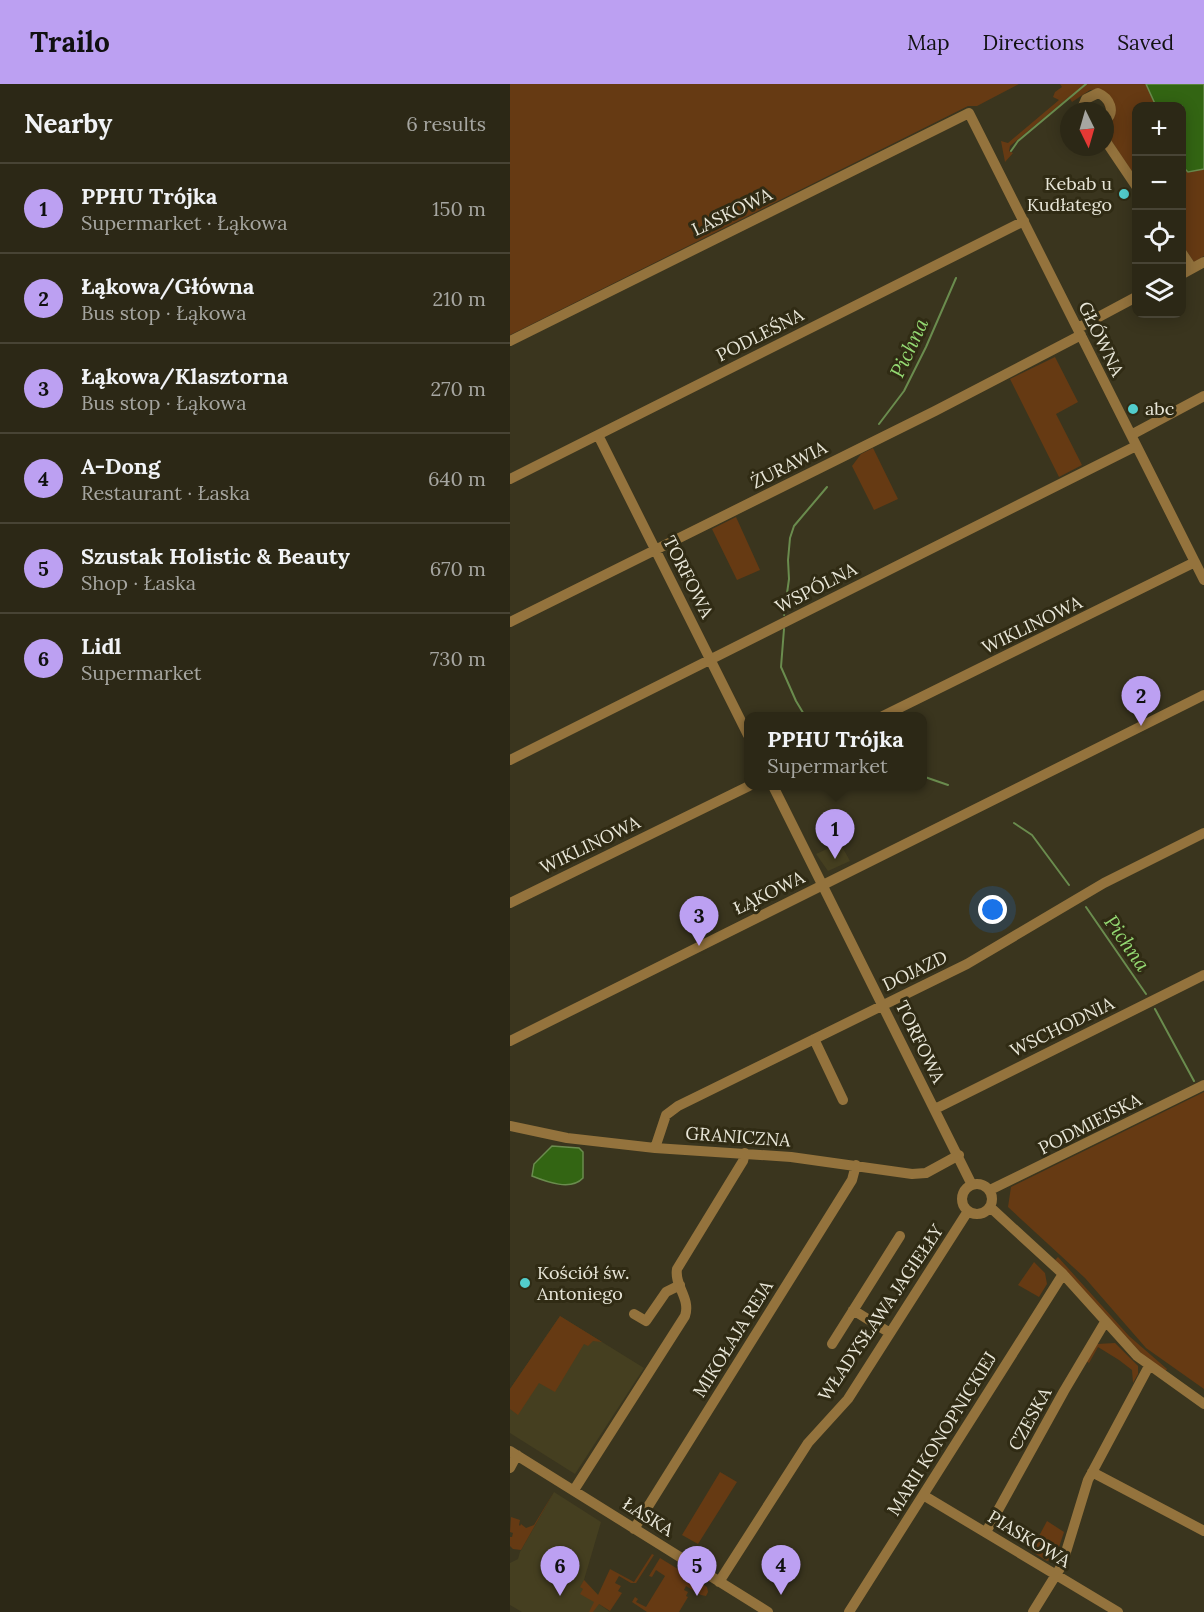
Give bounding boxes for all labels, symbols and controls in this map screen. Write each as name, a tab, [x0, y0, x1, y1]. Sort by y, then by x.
text: Trailo	[30, 24, 110, 60]
text: Map	[907, 29, 950, 56]
text: Directions	[983, 29, 1084, 56]
text: Saved	[1117, 29, 1174, 56]
north arrow	[1060, 102, 1114, 156]
map controls	[1132, 102, 1186, 318]
button: +	[1132, 102, 1186, 156]
text: Nearby	[24, 107, 112, 140]
text: 6 results	[406, 111, 486, 136]
button: −	[1132, 156, 1186, 210]
place label: Kebab u Kudłatego	[1027, 172, 1112, 216]
text: PPHU Trójka	[81, 182, 217, 210]
street label: LASKOWA	[688, 182, 776, 241]
marker: Kebab u Kudłatego	[1117, 187, 1131, 201]
text: 1	[39, 196, 48, 221]
text: 150 m	[432, 196, 486, 221]
text: Supermarket · Łąkowa	[81, 210, 288, 235]
button: locate	[1132, 210, 1186, 264]
button: layers	[1132, 264, 1186, 318]
text: Łąkowa/Główna	[81, 272, 254, 300]
text: 2	[38, 286, 49, 311]
text: 210 m	[432, 286, 486, 311]
street label: GŁÓWNA	[1073, 297, 1130, 381]
text: Bus stop · Łąkowa	[81, 300, 246, 325]
street label: PODLEŚNA	[712, 302, 808, 366]
water label: Pichna	[884, 314, 933, 381]
text: Łąkowa/Klasztorna	[81, 362, 288, 390]
text: 3	[38, 376, 49, 401]
text: 270 m	[430, 376, 486, 401]
text: Bus stop · Łąkowa	[81, 390, 246, 415]
place label: abc	[1145, 397, 1174, 420]
marker: abc	[1126, 402, 1140, 416]
street label: ŻURAWIA	[747, 435, 831, 493]
text: A-Dong	[81, 452, 160, 480]
text: 4	[38, 466, 49, 491]
text: 640 m	[428, 466, 486, 491]
text: Restaurant · Łaska	[81, 480, 250, 505]
street label: TORFOWA	[658, 532, 719, 622]
text: Szustak Holistic & Beauty	[81, 542, 350, 570]
text: 5	[38, 556, 49, 581]
text: 670 m	[430, 556, 486, 581]
street label: WSPÓLNA	[771, 557, 861, 618]
text: Shop · Łaska	[81, 570, 196, 595]
street label: WIKLINOWA	[978, 590, 1086, 659]
text: Lidl	[81, 632, 121, 660]
text: 6	[38, 646, 49, 671]
text: 730 m	[430, 646, 486, 671]
text: Supermarket	[81, 660, 201, 685]
pin: 2	[1122, 676, 1160, 726]
popup	[744, 712, 927, 790]
text: PPHU Trójka	[767, 725, 904, 753]
text: Supermarket	[767, 753, 888, 778]
street label: WIKLINOWA	[536, 810, 644, 879]
pin: 1	[816, 810, 854, 859]
street label: ŁĄKOWA	[729, 865, 809, 920]
your location	[978, 895, 1007, 924]
pin: 3	[680, 896, 718, 946]
water label: Pichna	[1099, 910, 1156, 976]
street label: DOJAZD	[879, 945, 951, 996]
street label: WSCHODNIA	[1006, 991, 1118, 1062]
street label: TORFOWA	[891, 997, 951, 1088]
street label: PODMIEJSKA	[1034, 1087, 1146, 1159]
street label: GRANICZNA	[685, 1121, 792, 1152]
street label: WŁADYSŁAWA JAGIEŁŁY	[813, 1220, 949, 1405]
place label: Kościół św. Antoniego	[536, 1261, 630, 1305]
street label: MIKOŁAJA REJA	[687, 1275, 778, 1401]
marker: Kościół św. Antoniego	[518, 1276, 532, 1290]
street label: MARII KONOPNICKIEJ	[882, 1347, 1002, 1520]
street label: CZESKA	[1003, 1383, 1057, 1454]
street label: ŁASKA	[619, 1492, 679, 1541]
street label: PIASKOWA	[984, 1505, 1075, 1573]
pin: 6	[541, 1546, 580, 1596]
pin: 5	[678, 1546, 717, 1596]
pin: 4	[762, 1546, 800, 1595]

